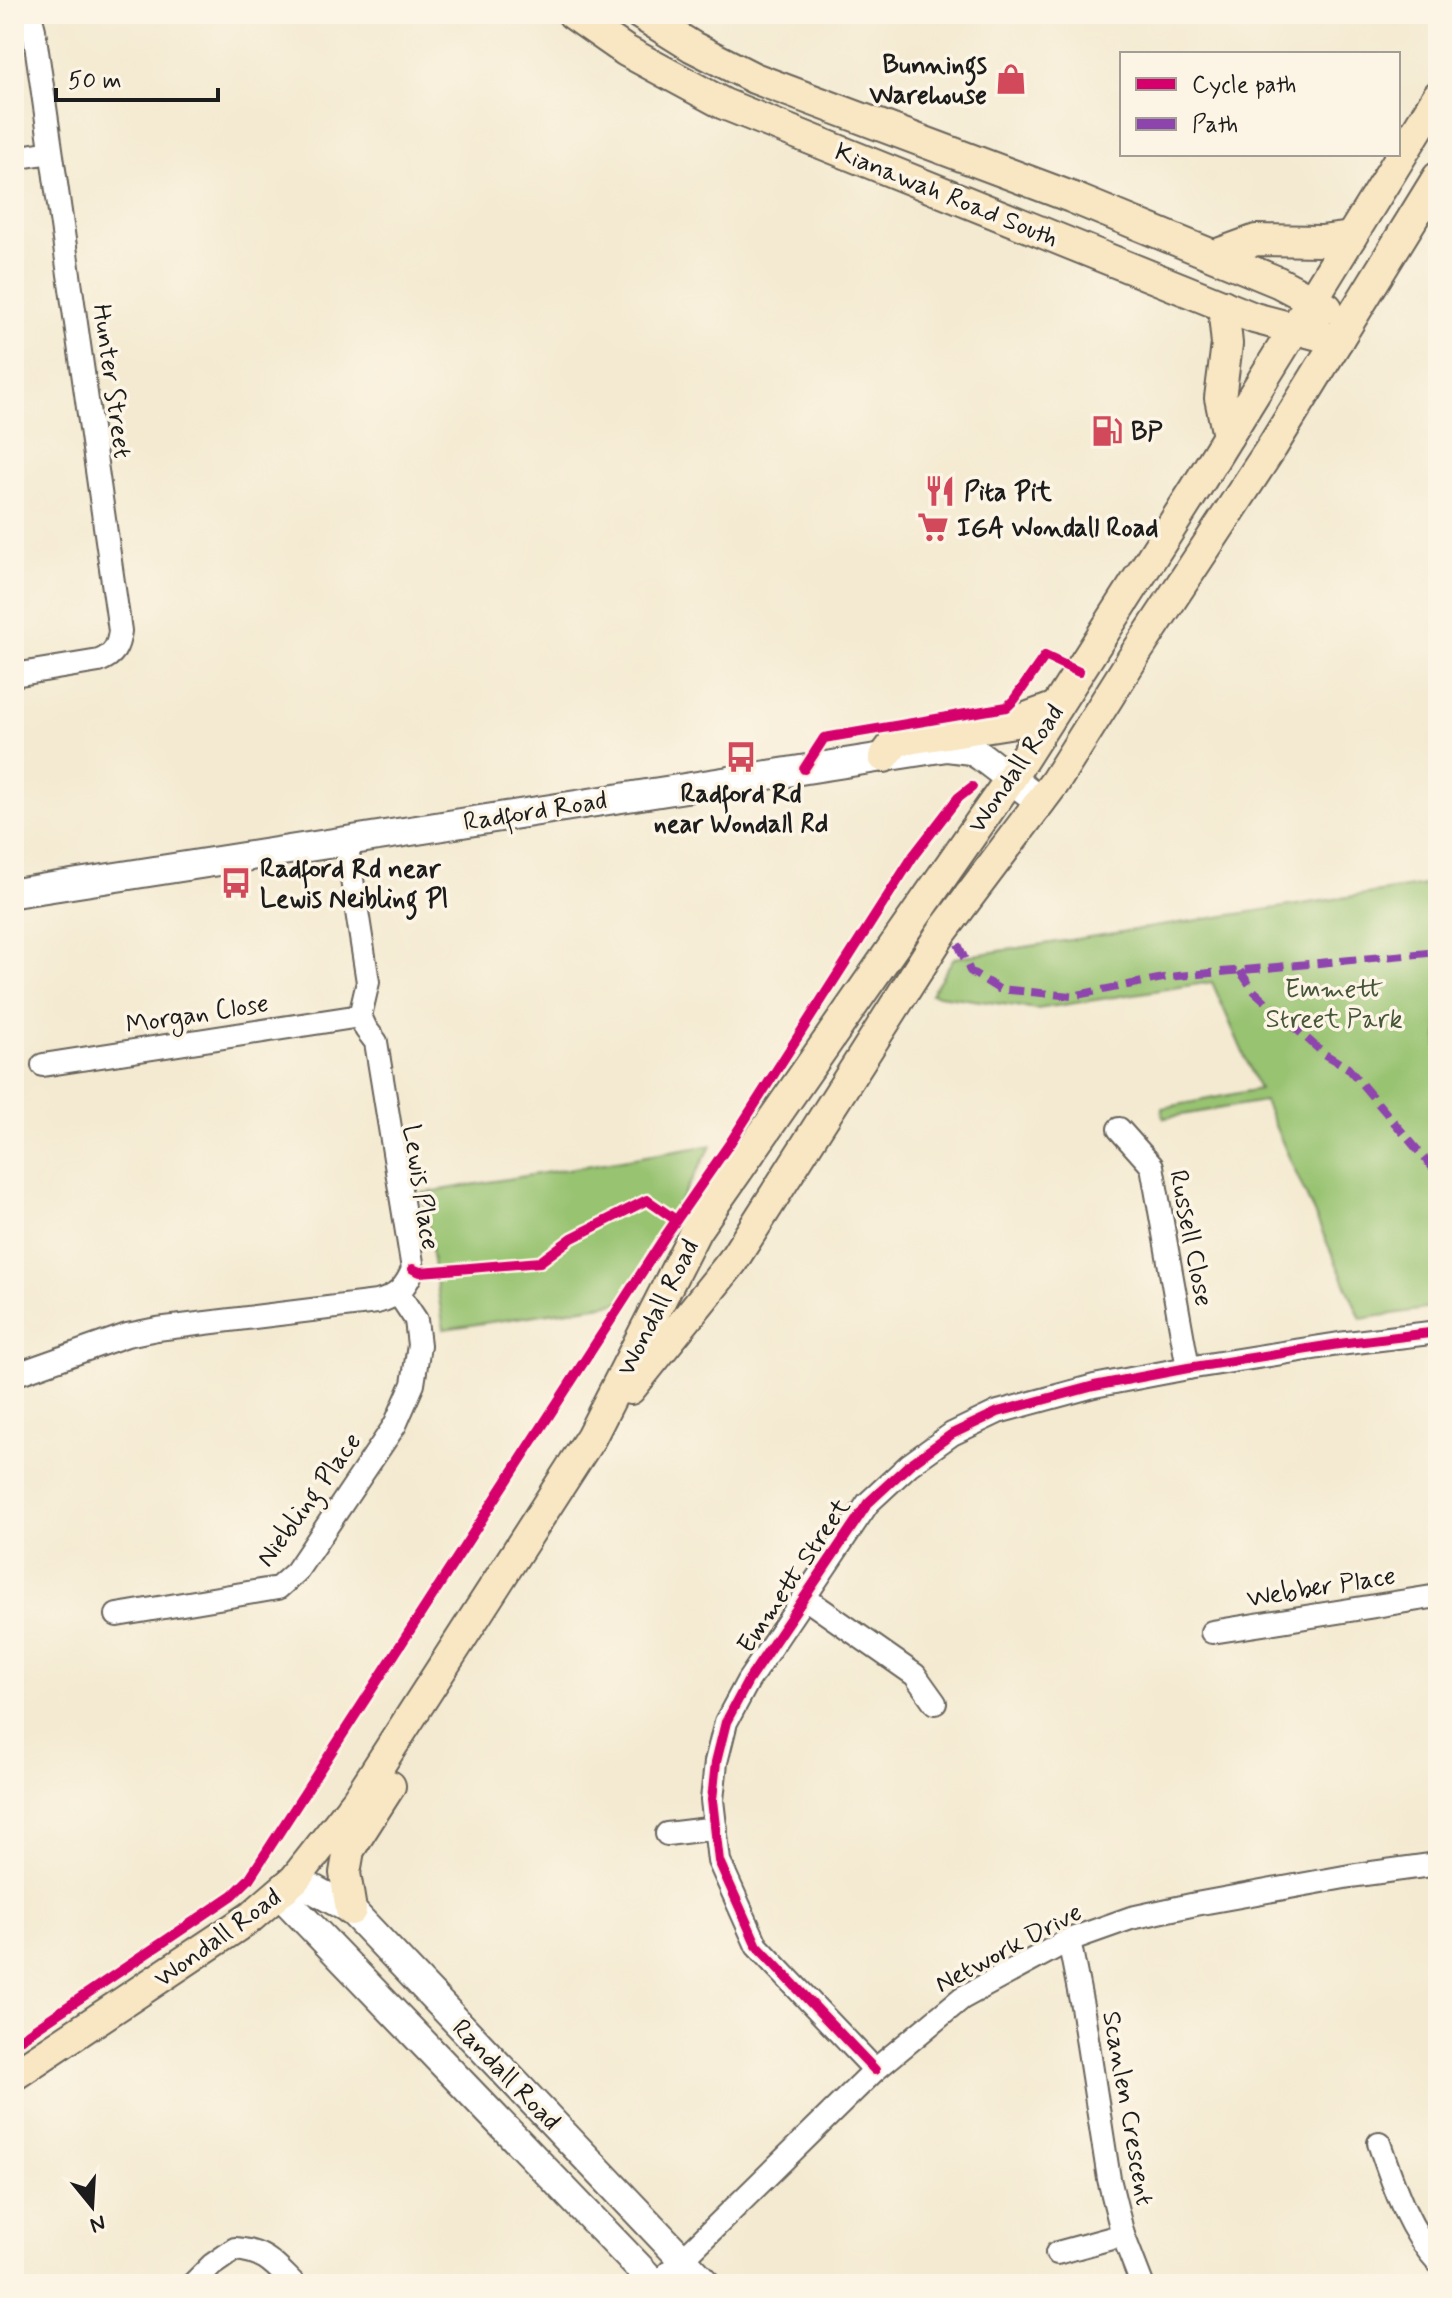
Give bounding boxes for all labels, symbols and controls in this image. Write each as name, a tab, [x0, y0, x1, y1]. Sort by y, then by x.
place label: Bunnings Warehouse	[868, 49, 987, 113]
scale bar	[56, 52, 218, 102]
legend	[1120, 52, 1400, 156]
shop icon: Bunnings Warehouse	[994, 62, 1028, 96]
text: 50 m	[68, 66, 122, 97]
text: Cycle path	[1192, 70, 1297, 101]
text: Path	[1192, 110, 1238, 141]
street label: Kianawah Road South	[830, 136, 1063, 256]
street label: Hunter Street	[83, 302, 139, 461]
fuel station icon: BP	[1090, 414, 1124, 448]
place label: BP	[1131, 416, 1163, 450]
restaurant icon: Pita Pit	[923, 474, 957, 508]
place label: Pita Pit	[964, 476, 1052, 510]
supermarket icon: IGA Wondall Road	[916, 510, 950, 544]
place label: IGA Wondall Road	[957, 512, 1158, 546]
street label: Wondall Road	[961, 698, 1072, 840]
bus stop icon: Radford Rd near Wondall Rd	[724, 740, 758, 774]
place label: Radford Rd near Wondall Rd	[654, 778, 828, 842]
street label: Radford Road	[461, 784, 610, 842]
place label: Radford Rd near Lewis Neibling Pl	[260, 853, 448, 920]
bus stop icon: Radford Rd near Lewis Neibling Pl	[219, 866, 253, 900]
park label: Emmett Street Park	[1265, 973, 1403, 1037]
street label: Morgan Close	[123, 987, 272, 1045]
street label: Lewis Place	[393, 1122, 447, 1252]
street label: Russell Close	[1160, 1167, 1220, 1310]
street label: Wondall Road	[610, 1234, 708, 1382]
street label: Niebling Place	[249, 1426, 372, 1576]
street label: Emmett Street	[730, 1492, 859, 1660]
street label: Webber Place	[1244, 1559, 1398, 1617]
street label: Wondall Road	[148, 1881, 288, 1996]
street label: Network Drive	[930, 1896, 1088, 2002]
street label: Scanlen Crescent	[1093, 2008, 1161, 2208]
street label: Randall Road	[444, 2012, 567, 2139]
north arrow	[52, 2166, 132, 2246]
text: N	[86, 2208, 109, 2239]

